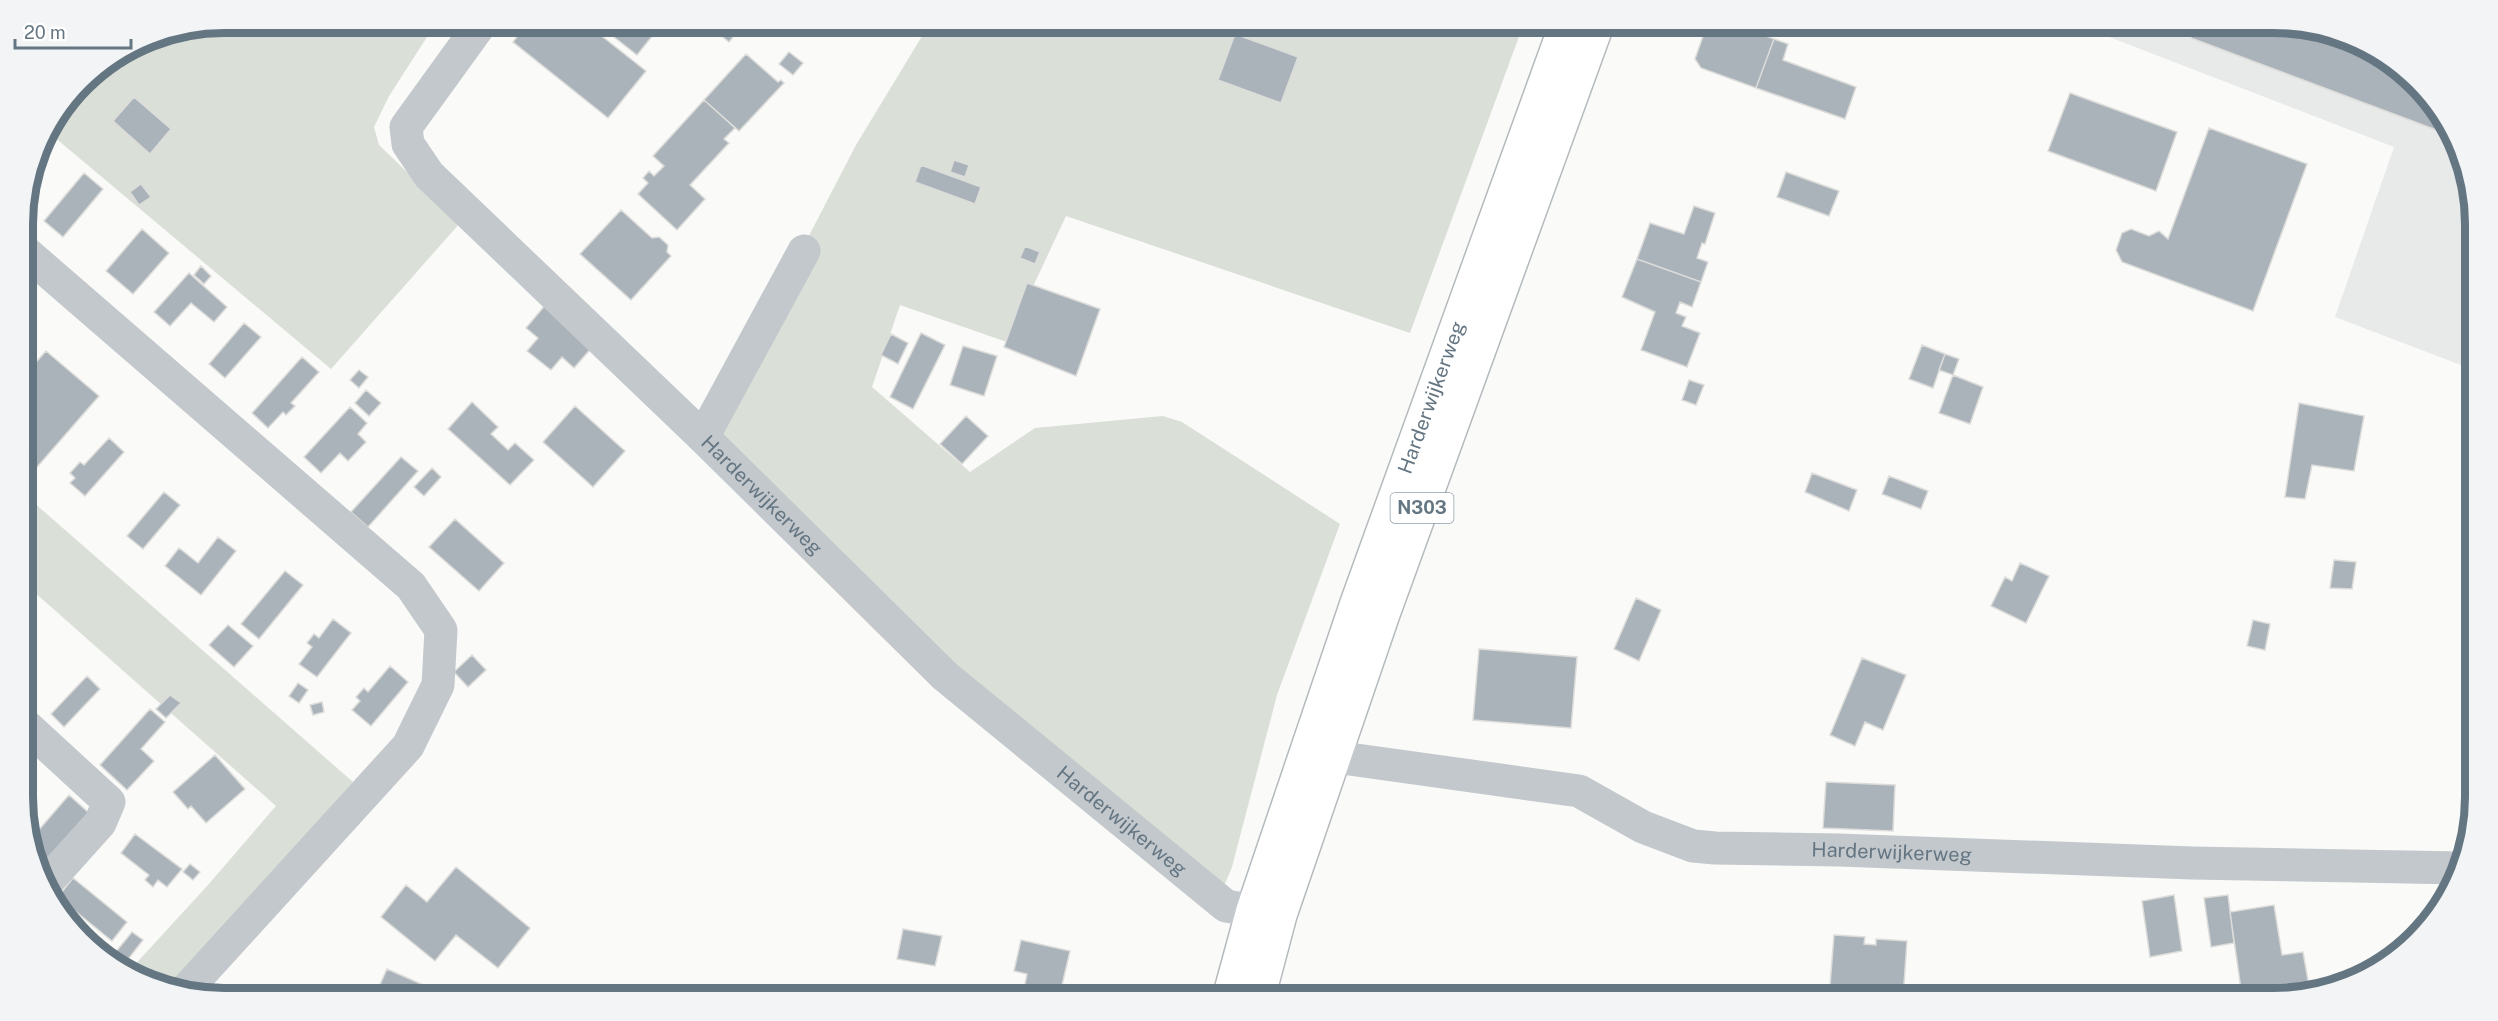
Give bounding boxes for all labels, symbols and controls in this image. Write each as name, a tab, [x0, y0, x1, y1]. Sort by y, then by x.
scale bar	[15, 12, 130, 50]
text: 20 m	[24, 22, 66, 43]
street label: Harderwijkerweg	[1393, 318, 1470, 477]
street label: Harderwijkerweg	[696, 430, 827, 560]
road number: N303	[1390, 493, 1454, 523]
street label: Harderwijkerweg	[1052, 761, 1192, 881]
street label: Harderwijkerweg	[1811, 838, 1972, 867]

